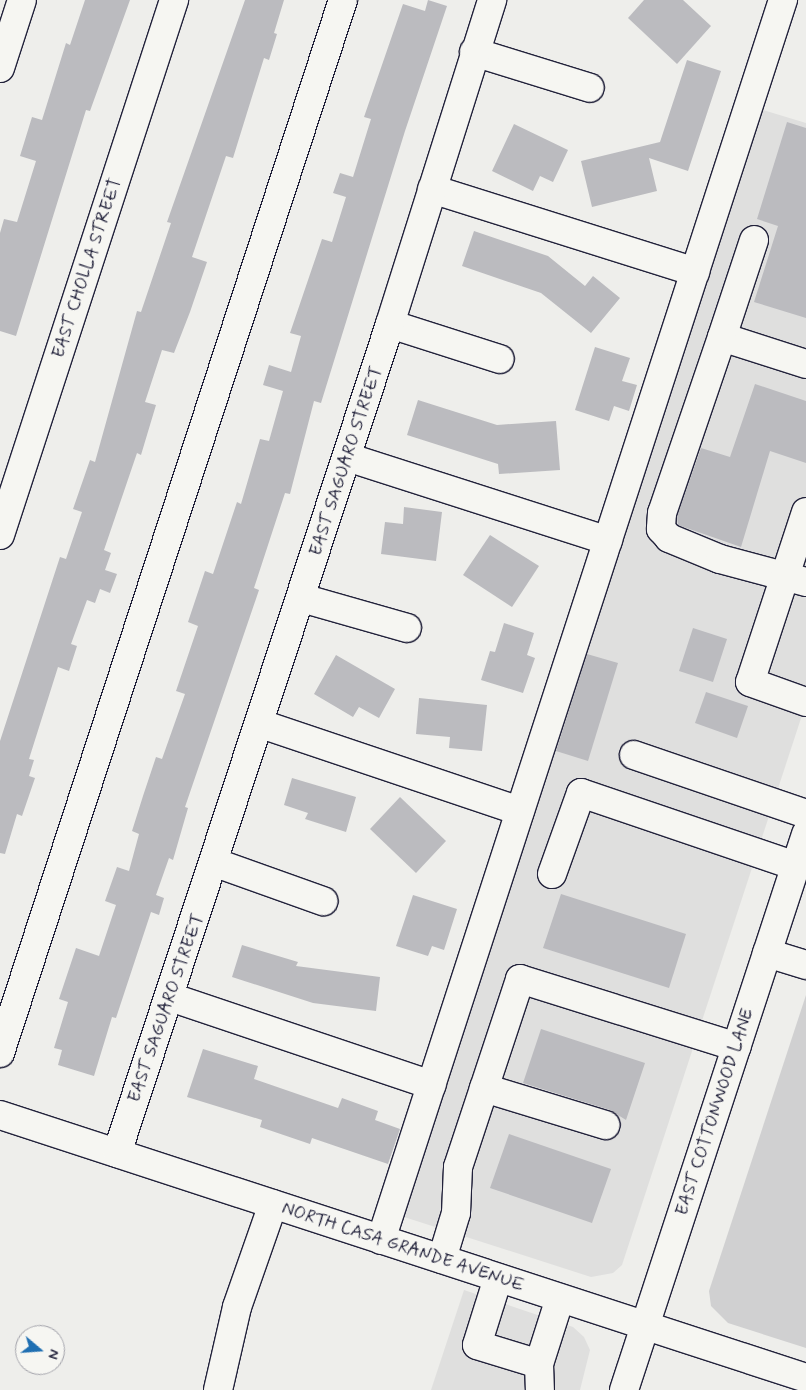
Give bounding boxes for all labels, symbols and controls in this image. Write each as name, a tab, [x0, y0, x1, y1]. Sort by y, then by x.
street label: EAST CHOLLA STREET	[47, 175, 127, 361]
street label: EAST SAGUARO STREET	[304, 361, 388, 561]
street label: EAST SAGUARO STREET	[123, 909, 209, 1107]
street label: EAST COTTONWOOD LANE	[670, 1003, 760, 1221]
street label: NORTH CASA GRANDE AVENUE	[277, 1197, 529, 1297]
north arrow	[15, 1325, 65, 1375]
text: N	[43, 1347, 63, 1362]

